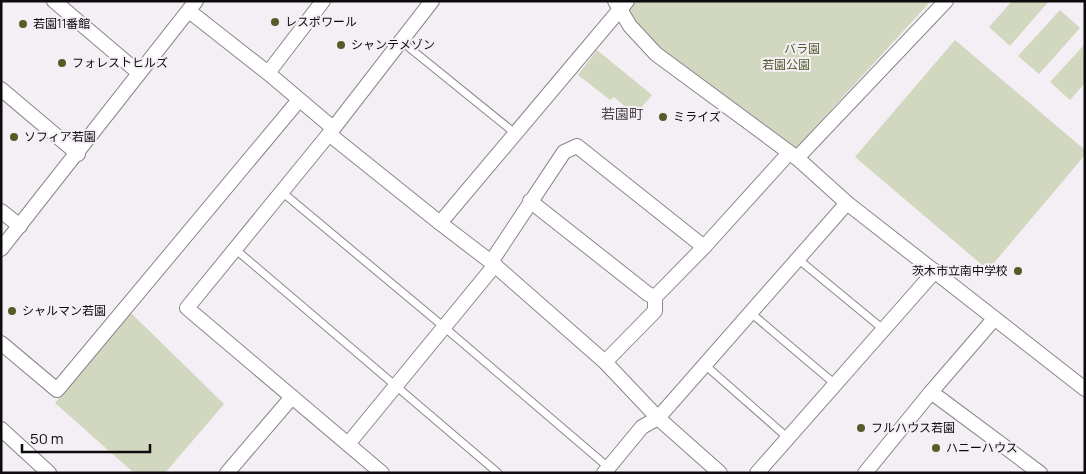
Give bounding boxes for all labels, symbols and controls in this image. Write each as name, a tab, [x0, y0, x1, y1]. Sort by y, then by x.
place label: レスポワール	[285, 13, 357, 30]
place label: 若園11番館	[33, 15, 90, 32]
marker: レスポワール	[269, 16, 281, 28]
marker: 若園11番館	[17, 18, 29, 30]
place label: シャンテメゾン	[351, 36, 435, 53]
marker: シャンテメゾン	[335, 39, 347, 51]
park label: バラ園	[784, 40, 820, 57]
place label: フォレストヒルズ	[72, 54, 168, 71]
park label: 若園公園	[762, 56, 810, 73]
marker: フォレストヒルズ	[56, 57, 68, 69]
district label: 若園町	[601, 104, 643, 123]
place label: ミライズ	[673, 108, 721, 125]
marker: ミライズ	[657, 111, 669, 123]
place label: ソフィア若園	[24, 128, 96, 145]
marker: ソフィア若園	[8, 131, 20, 143]
place label: 茨木市立南中学校	[912, 262, 1008, 279]
marker: 茨木市立南中学校	[1012, 265, 1024, 277]
place label: シャルマン若園	[22, 302, 106, 319]
marker: シャルマン若園	[6, 305, 18, 317]
place label: フルハウス若園	[871, 419, 955, 436]
scale bar	[22, 422, 150, 454]
marker: フルハウス若園	[855, 422, 867, 434]
text: 50 m	[30, 428, 64, 449]
place label: ハニーハウス	[946, 439, 1018, 456]
marker: ハニーハウス	[930, 442, 942, 454]

